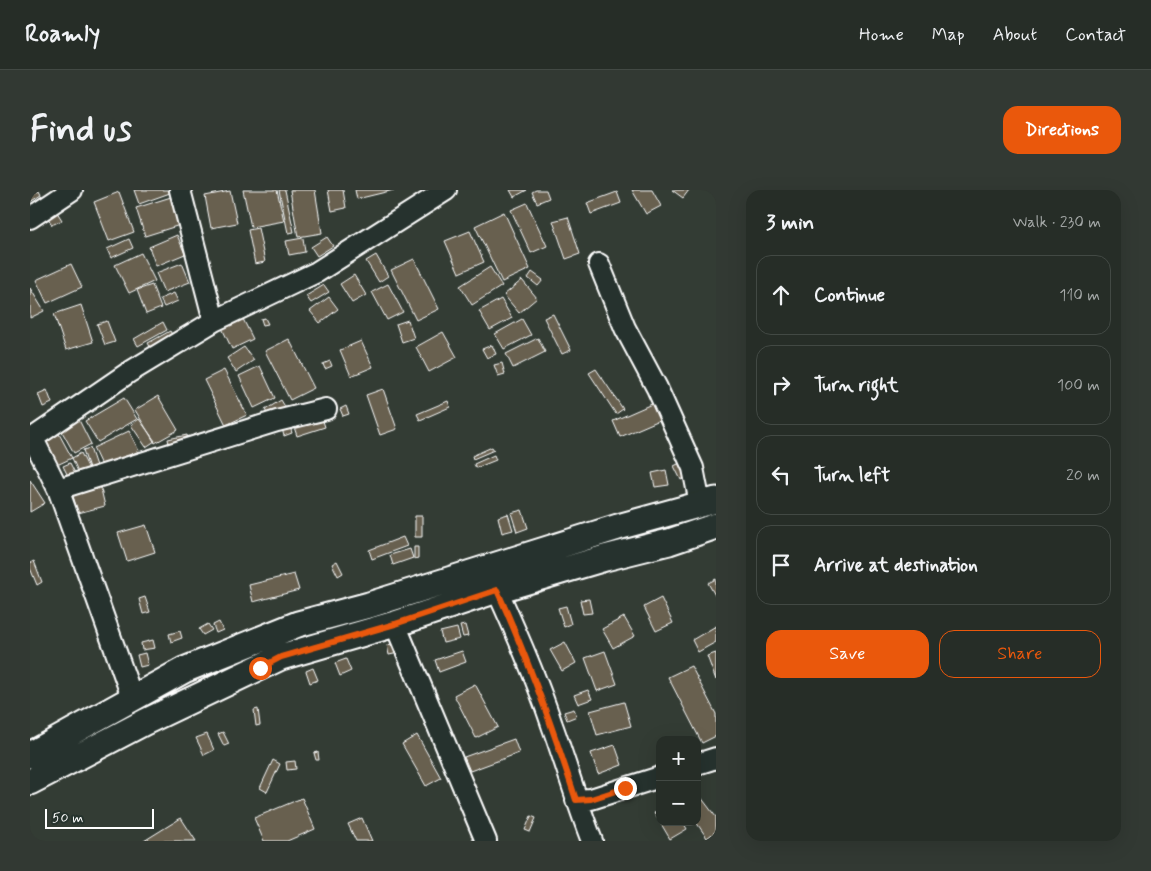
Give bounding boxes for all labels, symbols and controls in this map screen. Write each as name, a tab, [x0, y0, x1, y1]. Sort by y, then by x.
text: Roamly	[25, 19, 100, 50]
text: Home	[859, 23, 904, 47]
text: Map	[932, 23, 965, 47]
text: About	[993, 23, 1037, 47]
text: Contact	[1065, 23, 1126, 47]
button: Directions	[1003, 106, 1121, 154]
text: Find us	[30, 107, 132, 153]
text: 3 min	[766, 209, 814, 237]
text: Walk · 230 m	[1013, 212, 1101, 233]
icon: ahead	[767, 281, 795, 309]
text: Continue	[814, 283, 885, 308]
text: 110 m	[1059, 285, 1100, 306]
icon: right	[767, 371, 795, 399]
text: Turn right	[814, 373, 898, 398]
text: 100 m	[1057, 375, 1100, 396]
icon: left	[767, 461, 795, 489]
text: Turn left	[814, 463, 890, 488]
text: 20 m	[1066, 465, 1100, 486]
icon: arrive	[767, 551, 795, 579]
text: Arrive at destination	[814, 553, 978, 578]
button: Save	[766, 630, 929, 678]
button: Share	[939, 630, 1101, 678]
route start	[249, 657, 272, 680]
map controls	[656, 736, 701, 826]
button: +	[656, 736, 701, 781]
route end	[614, 777, 637, 800]
button: −	[656, 781, 701, 826]
scale bar	[45, 806, 154, 829]
text: 50 m	[52, 809, 83, 827]

